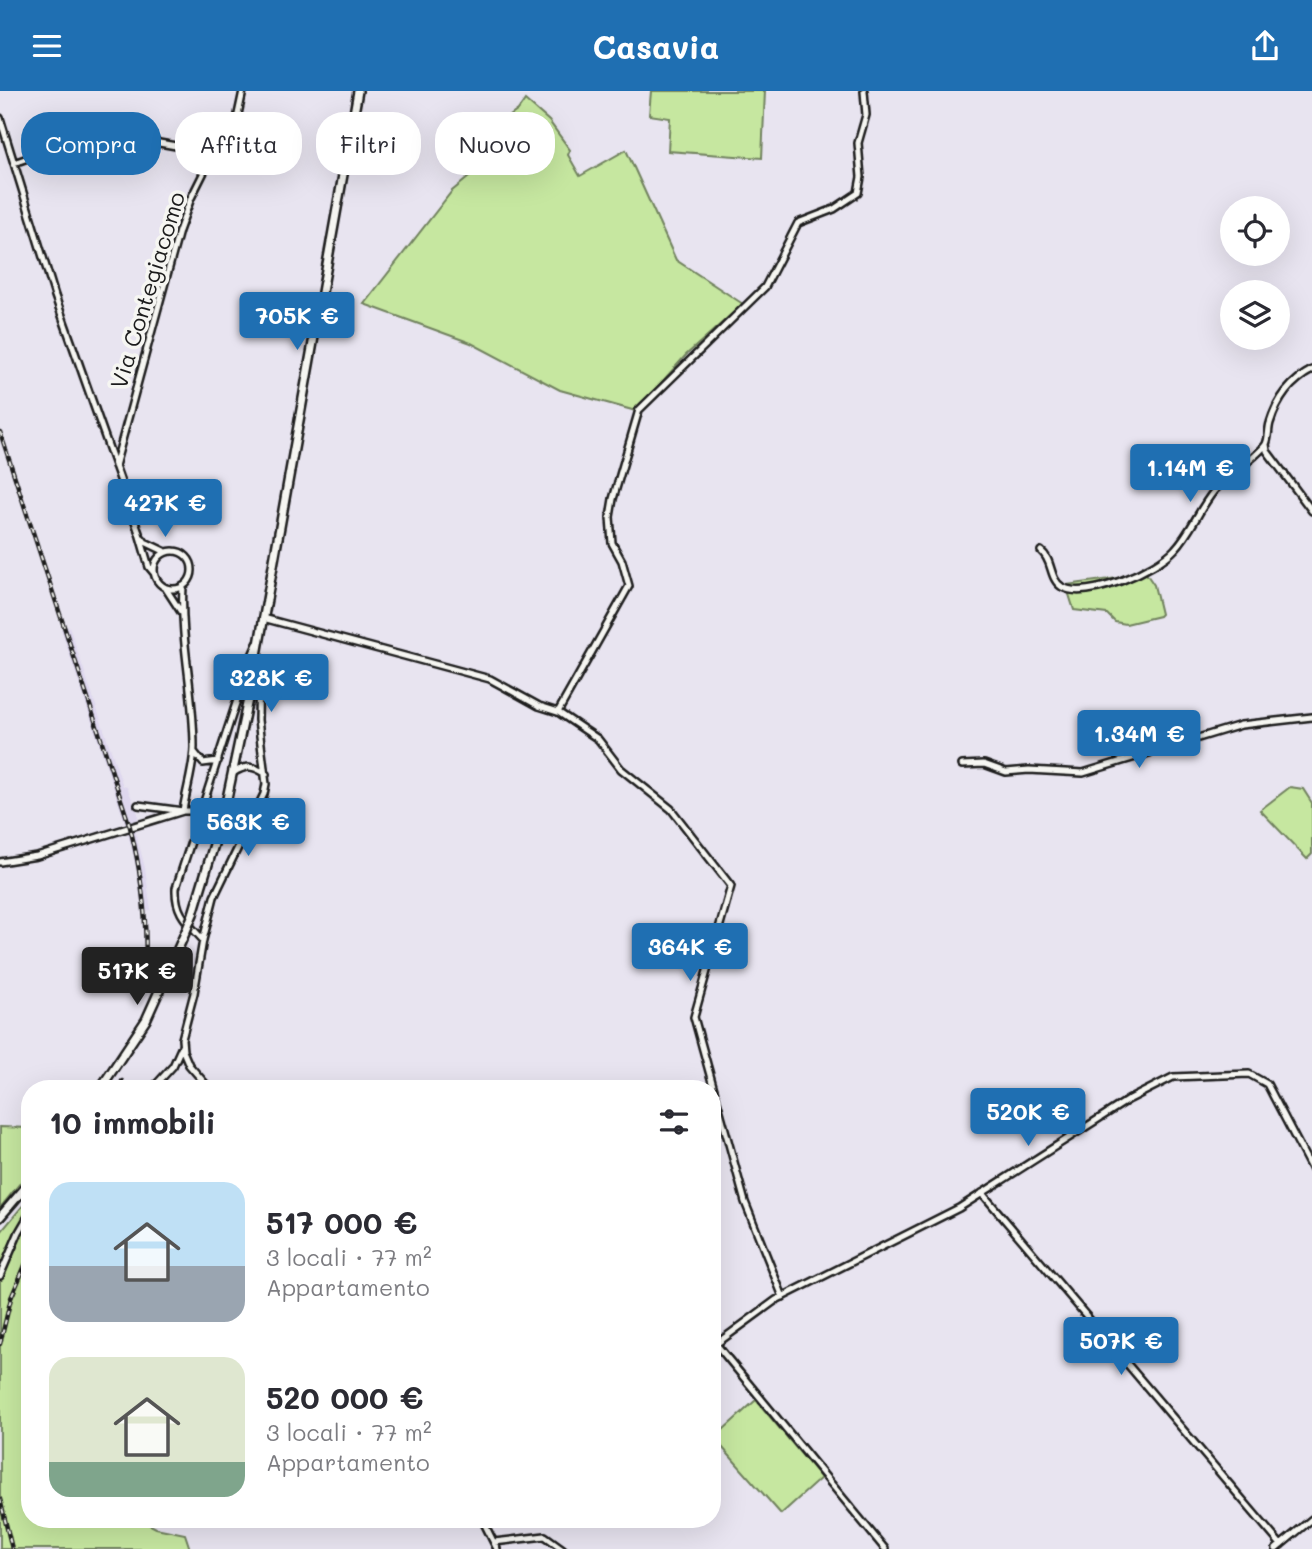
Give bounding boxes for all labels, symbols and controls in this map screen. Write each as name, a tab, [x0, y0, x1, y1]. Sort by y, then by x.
text: Casavia	[593, 25, 719, 67]
icon: menu	[28, 27, 66, 65]
icon: share	[1246, 27, 1284, 65]
chip: Compra	[21, 112, 161, 175]
chip: Affitta	[175, 112, 302, 175]
chip: Filtri	[316, 112, 421, 175]
chip: Nuovo	[435, 112, 555, 175]
street label: Via Contegiacomo	[103, 188, 191, 392]
map controls	[1220, 196, 1290, 350]
button: locate	[1220, 196, 1290, 266]
button: layers	[1220, 280, 1290, 350]
pin: 705K €	[240, 293, 354, 352]
text: 705K €	[255, 300, 339, 330]
pin: 1.14M €	[1125, 445, 1255, 504]
text: 1.14M €	[1146, 452, 1234, 482]
pin: 427K €	[108, 479, 222, 539]
text: 427K €	[124, 487, 206, 517]
pin: 328K €	[214, 655, 328, 714]
text: 328K €	[230, 662, 312, 692]
pin: 1.34M €	[1074, 711, 1204, 770]
text: 1.34M €	[1093, 718, 1185, 748]
pin: 563K €	[191, 799, 305, 858]
text: 563K €	[206, 806, 290, 836]
pin: 364K €	[633, 923, 747, 983]
text: 364K €	[648, 931, 732, 961]
pin: 517K €	[80, 947, 194, 1007]
text: 517K €	[98, 955, 176, 985]
pin: 520K €	[971, 1089, 1085, 1148]
text: 520K €	[986, 1096, 1070, 1126]
text: 10 immobili	[49, 1102, 216, 1142]
icon: filters	[655, 1103, 693, 1141]
text: 517 000 €	[266, 1202, 417, 1242]
icon: home	[105, 1210, 189, 1294]
text: 3 locali · 77 m²	[266, 1242, 432, 1272]
text: Appartamento	[266, 1272, 430, 1302]
pin: 507K €	[1064, 1317, 1178, 1377]
text: 507K €	[1079, 1325, 1163, 1355]
text: 520 000 €	[266, 1377, 423, 1417]
icon: home	[105, 1385, 189, 1469]
text: 3 locali · 77 m²	[266, 1417, 432, 1447]
text: Appartamento	[266, 1447, 430, 1477]

